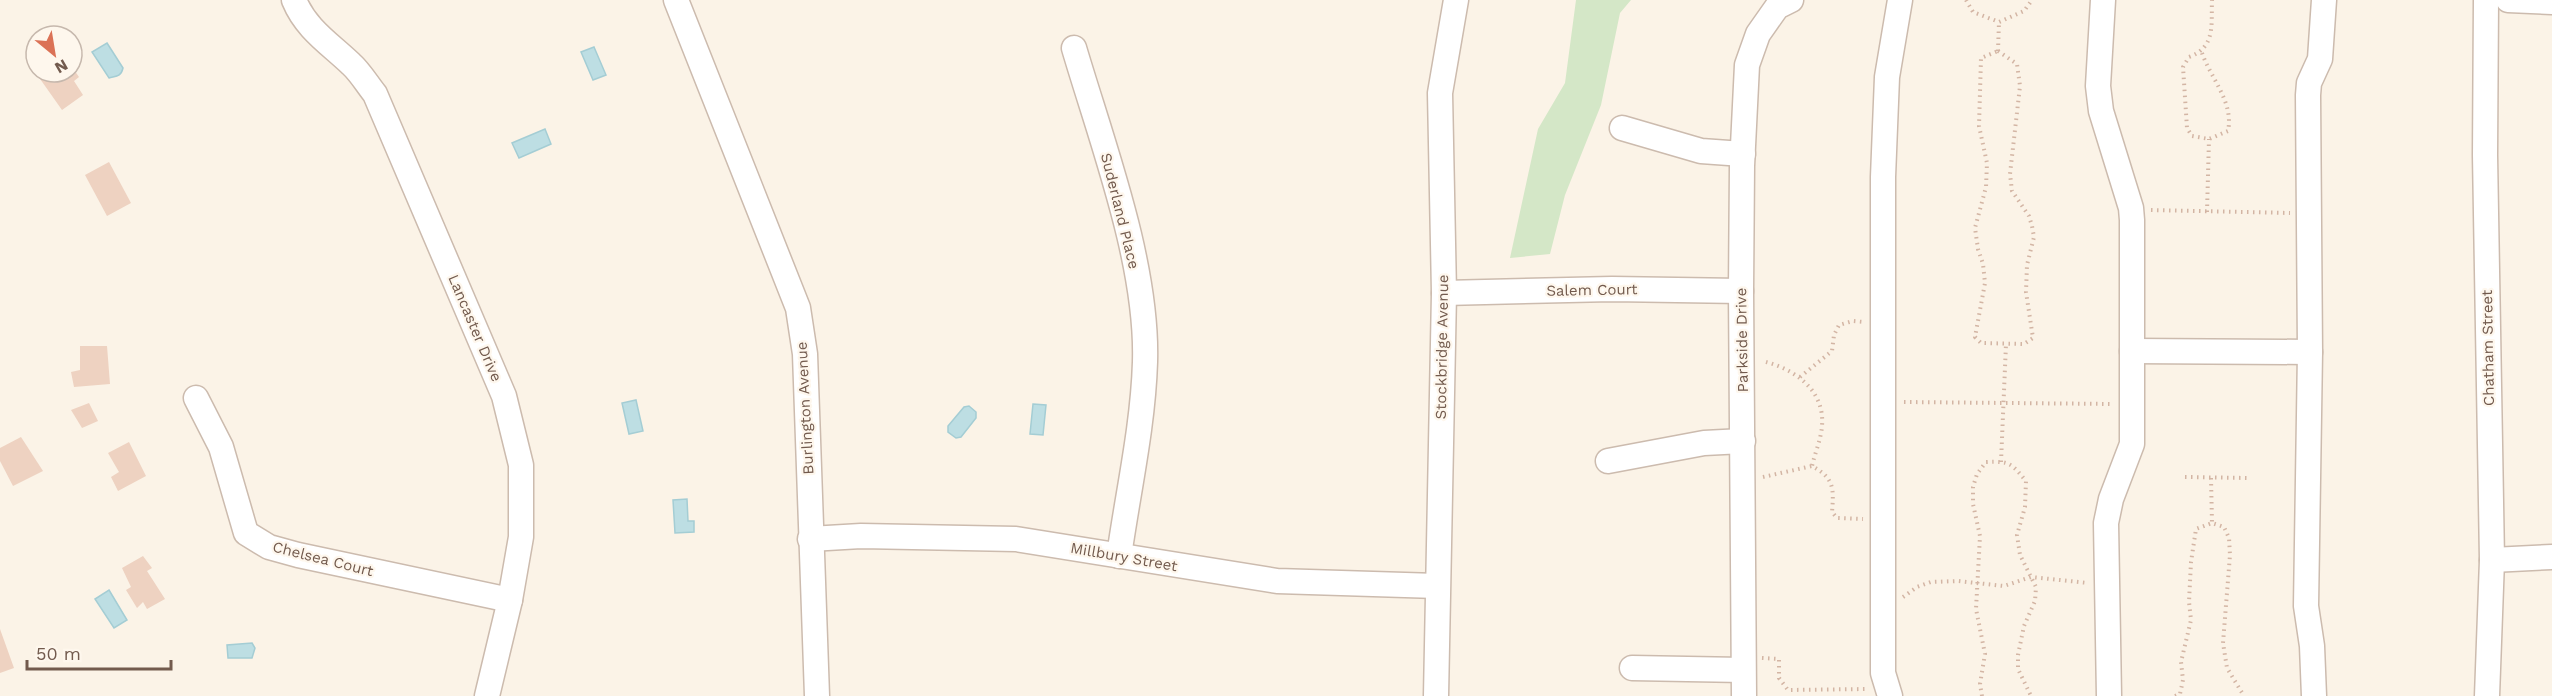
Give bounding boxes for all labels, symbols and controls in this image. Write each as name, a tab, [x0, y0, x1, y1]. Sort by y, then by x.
north arrow	[24, 24, 84, 84]
text: N	[51, 55, 71, 78]
street label: Suderland Place	[1097, 151, 1143, 271]
street label: Lancaster Drive	[444, 272, 506, 384]
street label: Stockbridge Avenue	[1432, 274, 1452, 420]
street label: Salem Court	[1546, 280, 1638, 300]
street label: Parkside Drive	[1732, 288, 1752, 392]
street label: Chatham Street	[2478, 289, 2498, 406]
street label: Burlington Avenue	[793, 341, 817, 475]
street label: Chelsea Court	[271, 538, 376, 580]
street label: Millbury Street	[1069, 539, 1180, 575]
scale bar	[27, 633, 171, 671]
text: 50 m	[36, 643, 81, 664]

